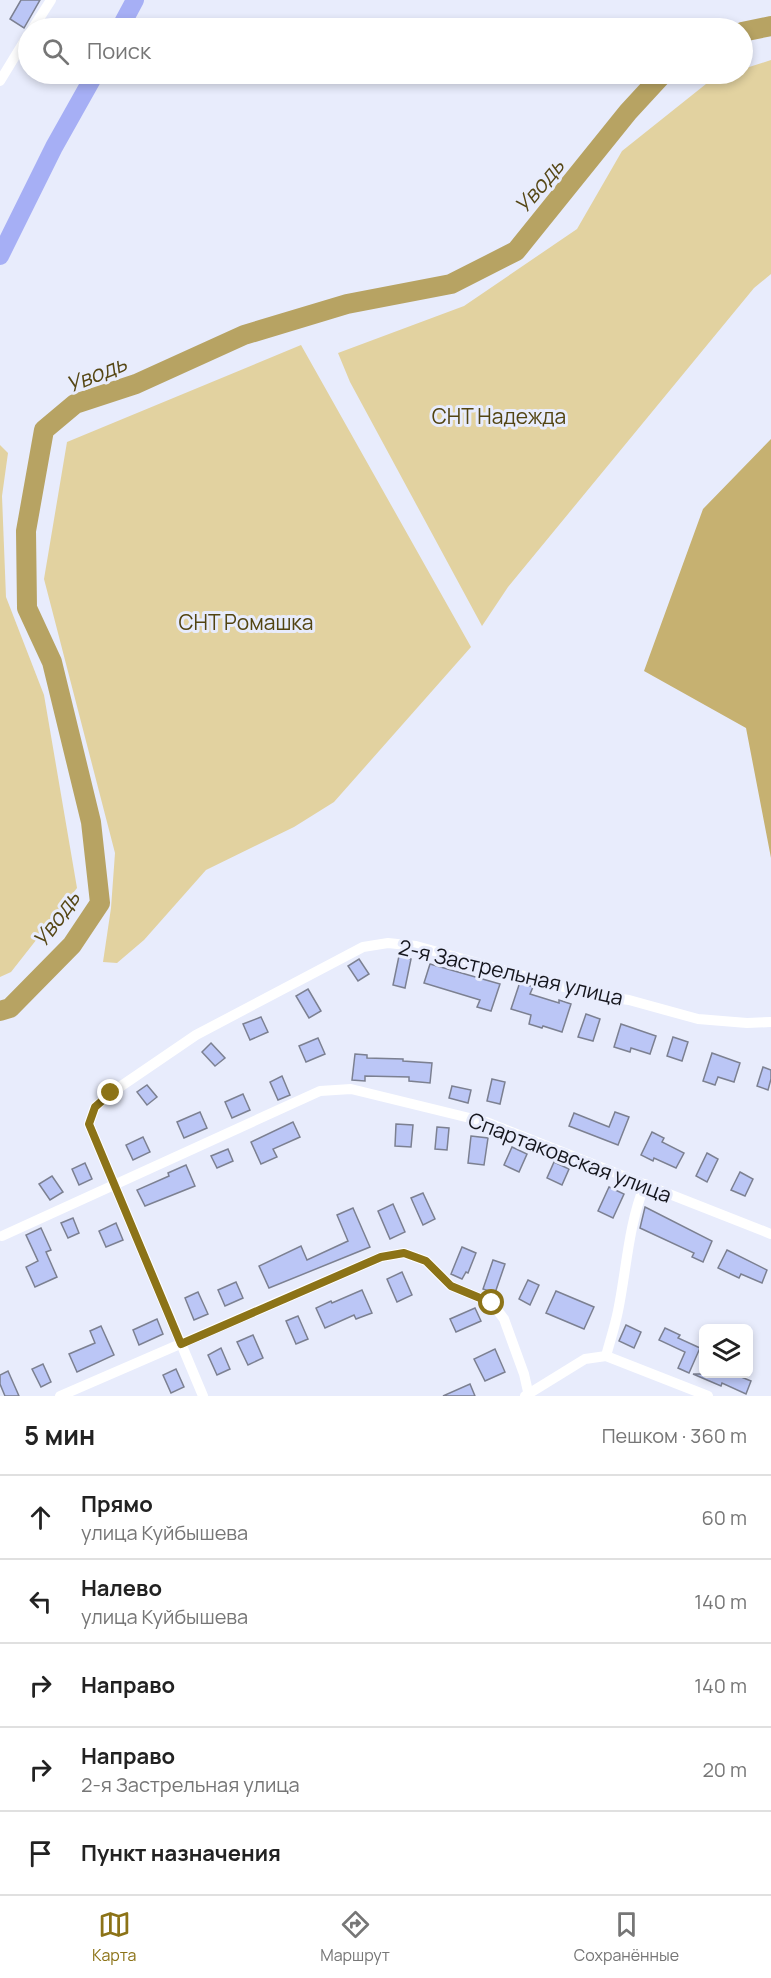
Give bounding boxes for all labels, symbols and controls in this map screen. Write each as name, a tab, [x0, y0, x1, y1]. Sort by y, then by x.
search box	[18, 18, 753, 84]
icon: search	[39, 35, 72, 68]
text: Поиск	[87, 36, 151, 66]
water label: Уводь	[507, 151, 572, 220]
water label: Уводь	[61, 348, 132, 400]
park label: СНТ Надежда	[432, 402, 566, 430]
park label: СНТ Ромашка	[179, 608, 313, 636]
water label: Уводь	[25, 884, 87, 953]
street label: 2-я Застрельная улица	[396, 933, 626, 1011]
route end	[97, 1079, 123, 1105]
street label: Спартаковская улица	[464, 1105, 676, 1209]
route start	[478, 1289, 504, 1315]
map controls	[699, 1324, 753, 1378]
button: layers	[699, 1324, 753, 1378]
text: 5 мин	[24, 1417, 95, 1453]
text: Пешком · 360 m	[602, 1422, 747, 1449]
text: Прямо	[81, 1489, 153, 1519]
icon: ahead	[24, 1501, 57, 1534]
text: 60 m	[701, 1504, 747, 1531]
text: улица Куйбышева	[81, 1519, 248, 1546]
text: Налево	[81, 1573, 162, 1603]
icon: left	[24, 1585, 57, 1618]
text: 140 m	[694, 1588, 747, 1615]
text: улица Куйбышева	[81, 1603, 248, 1630]
icon: right	[24, 1669, 57, 1702]
text: Направо	[81, 1670, 175, 1700]
text: 140 m	[694, 1672, 747, 1699]
text: Направо	[81, 1741, 175, 1771]
icon: right	[24, 1753, 57, 1786]
text: 20 m	[702, 1756, 747, 1783]
text: 2-я Застрельная улица	[81, 1771, 300, 1798]
icon: arrive	[24, 1837, 57, 1870]
text: Пункт назначения	[81, 1838, 281, 1868]
tab: Карта	[92, 1908, 136, 1966]
tab: Маршрут	[320, 1908, 390, 1966]
tab: Сохранённые	[574, 1908, 679, 1966]

